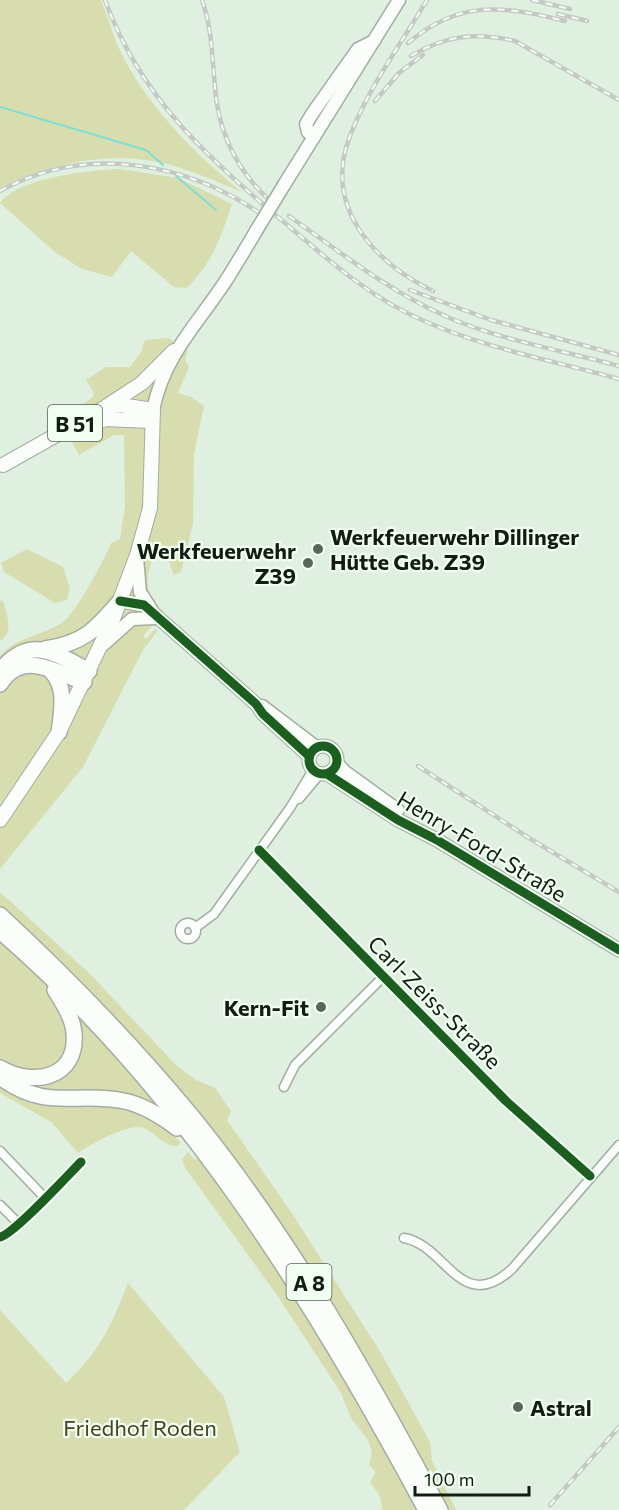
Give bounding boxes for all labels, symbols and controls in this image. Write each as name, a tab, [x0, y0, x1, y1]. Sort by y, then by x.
road number: B 51	[48, 405, 102, 441]
place label: Werkfeuerwehr Dillinger Hütte Geb. Z39	[330, 523, 579, 575]
place label: Werkfeuerwehr Z39	[137, 537, 296, 589]
marker: Werkfeuerwehr Dillinger Hütte Geb. Z39	[311, 542, 325, 556]
marker: Werkfeuerwehr Z39	[301, 556, 315, 570]
street label: Henry-Ford-Straße	[393, 785, 571, 907]
street label: Carl-Zeiss-Straße	[363, 930, 507, 1074]
place label: Kern-Fit	[224, 994, 309, 1021]
marker: Kern-Fit	[314, 1000, 328, 1014]
road number: A 8	[286, 1264, 332, 1300]
place label: Astral	[530, 1394, 592, 1421]
marker: Astral	[511, 1400, 525, 1414]
park label: Friedhof Roden	[63, 1414, 217, 1441]
scale bar	[415, 1459, 529, 1497]
text: 100 m	[424, 1468, 474, 1490]

